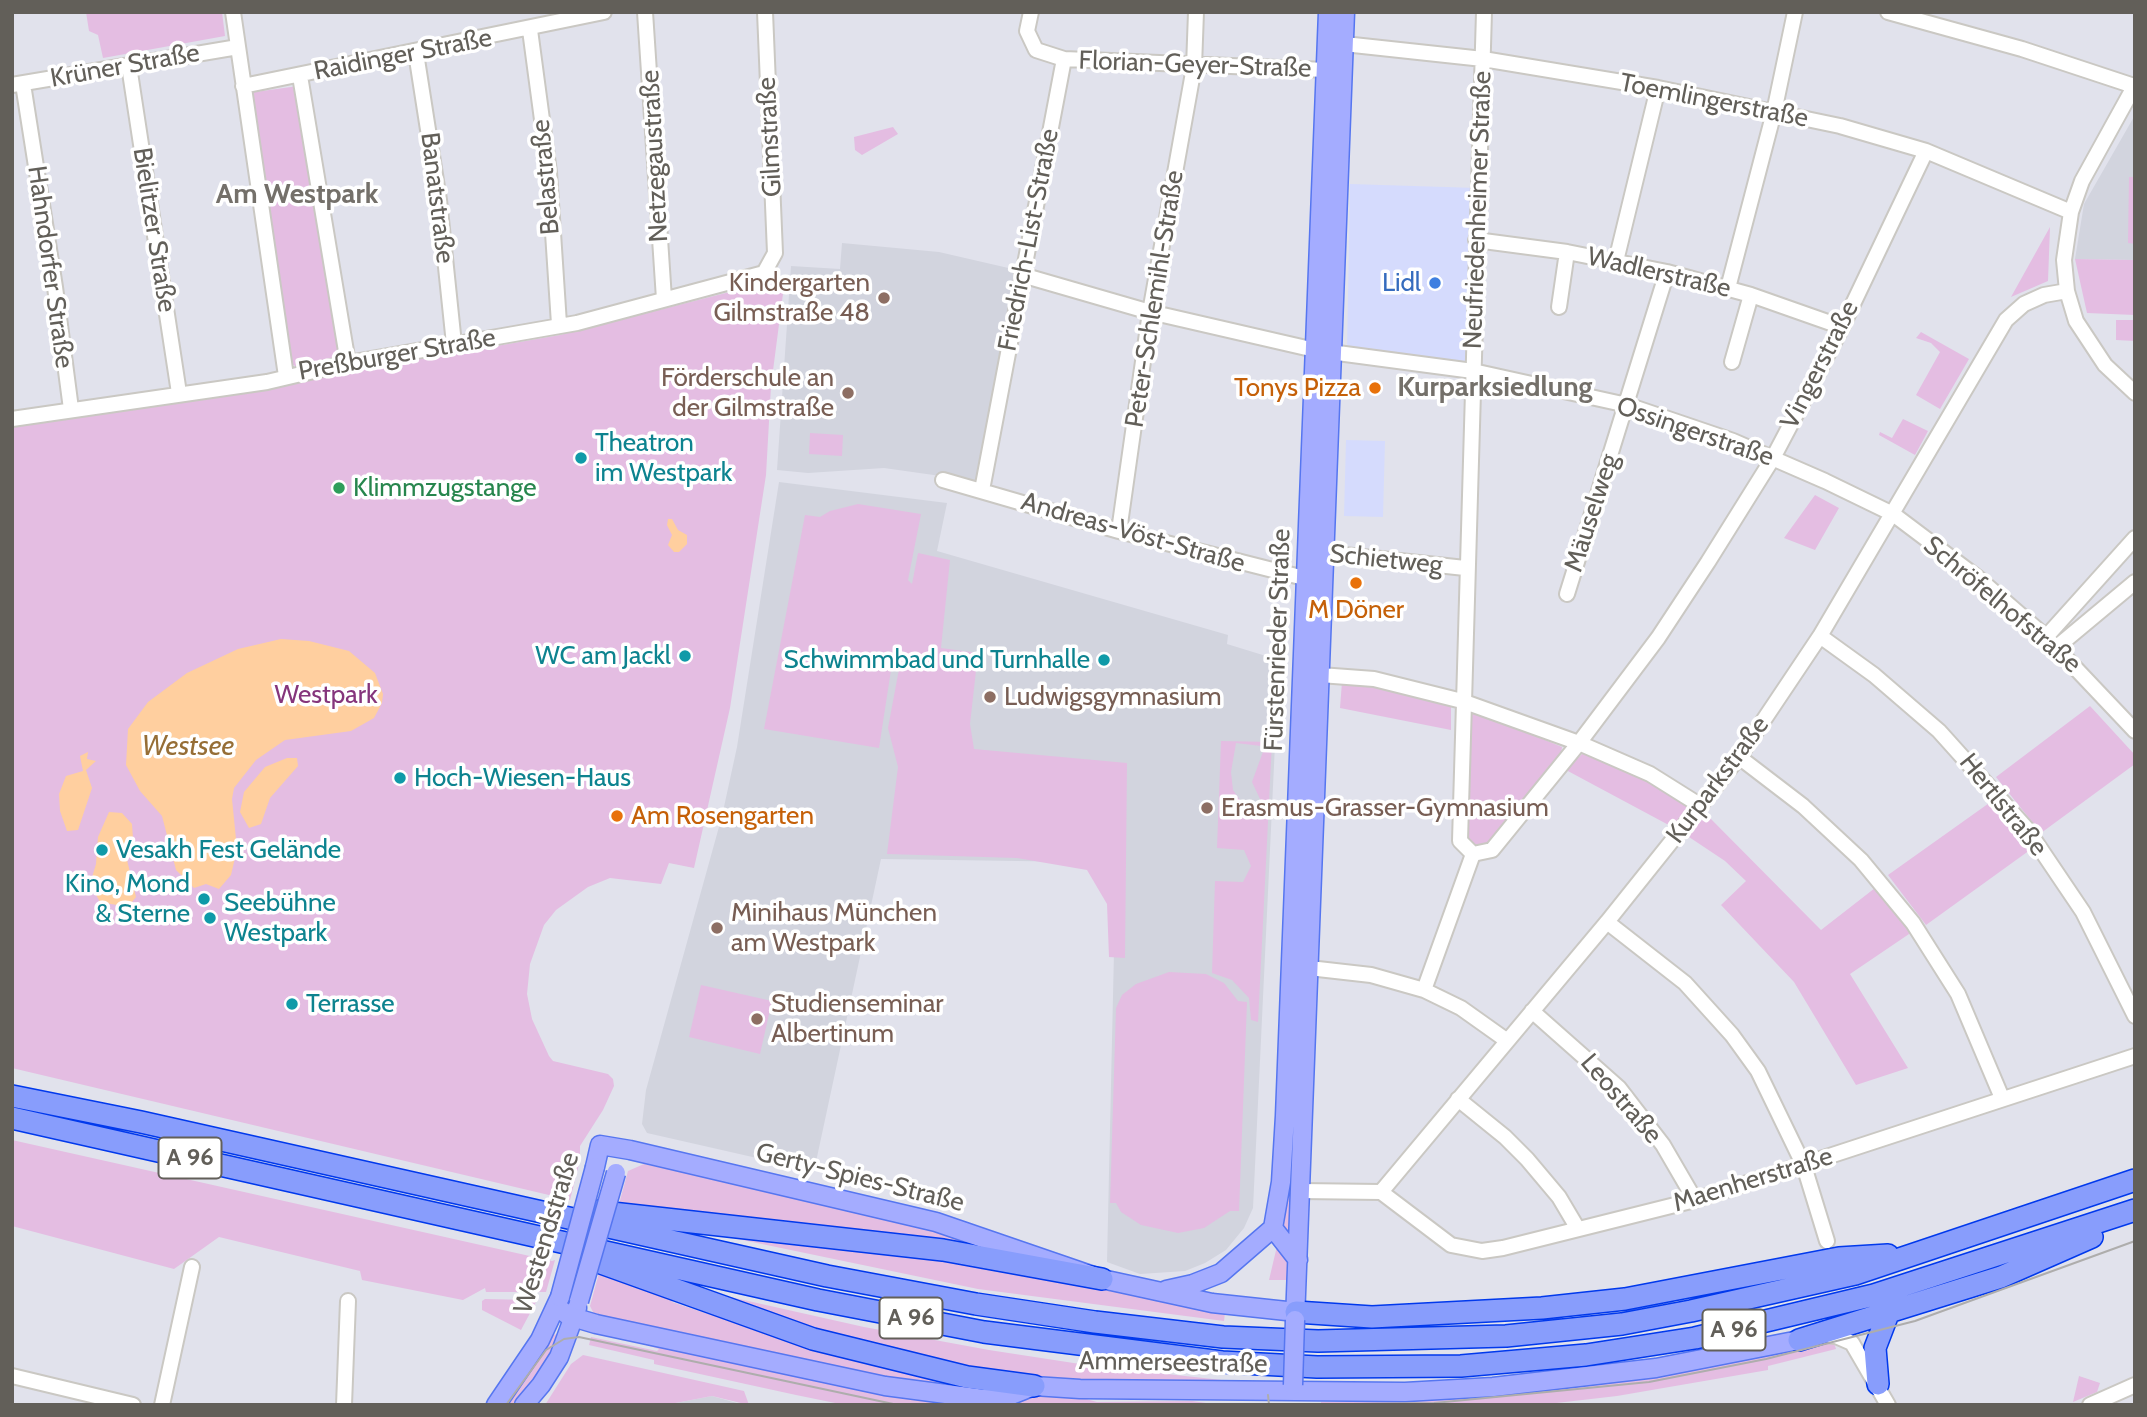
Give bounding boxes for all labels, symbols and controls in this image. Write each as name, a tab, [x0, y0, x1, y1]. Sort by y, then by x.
street label: Raidinger Straße	[311, 22, 495, 88]
street label: Krüner Straße	[48, 38, 202, 94]
street label: Florian-Geyer-Straße	[1078, 45, 1312, 85]
street label: Toemlingerstraße	[1617, 67, 1811, 135]
street label: Netzegaustraße	[635, 69, 675, 243]
street label: Neufriedenheimer Straße	[1458, 70, 1498, 350]
street label: Gilmstraße	[751, 76, 789, 198]
street label: Belastraße	[525, 118, 567, 236]
street label: Friedrich-List-Straße	[992, 126, 1066, 354]
street label: Banatstraße	[413, 131, 461, 265]
street label: Bielitzer Straße	[126, 145, 182, 315]
street label: Hahndorfer Straße	[20, 164, 80, 370]
street label: Peter-Schlemihl-Straße	[1119, 168, 1191, 430]
district label: Am Westpark	[216, 178, 378, 212]
street label: Wadlerstraße	[1584, 241, 1734, 305]
place label: Kindergarten Gilmstraße 48	[713, 267, 870, 328]
place label: Lidl	[1382, 267, 1421, 299]
marker: Lidl	[1427, 275, 1443, 291]
marker: Kindergarten Gilmstraße 48	[876, 290, 892, 306]
street label: Vingerstraße	[1774, 296, 1866, 434]
street label: Preßburger Straße	[296, 322, 498, 388]
place label: Förderschule an der Gilmstraße	[661, 362, 834, 424]
district label: Kurparksiedlung	[1397, 371, 1593, 405]
place label: Tonys Pizza	[1234, 372, 1361, 404]
marker: Tonys Pizza	[1367, 380, 1383, 396]
marker: Förderschule an der Gilmstraße	[840, 385, 856, 401]
street label: Ossingerstraße	[1612, 391, 1778, 473]
place label: Theatron im Westpark	[595, 427, 732, 488]
marker: Theatron im Westpark	[573, 450, 589, 466]
street label: Mäuselweg	[1558, 450, 1626, 576]
place label: Klimmzugstange	[353, 472, 537, 504]
marker: Klimmzugstange	[331, 480, 347, 496]
street label: Andreas-Vöst-Straße	[1018, 486, 1248, 580]
street label: Fürstenrieder Straße	[1259, 528, 1297, 752]
street label: Schröfelhofstraße	[1917, 530, 2087, 680]
street label: Schietweg	[1328, 539, 1444, 581]
marker: M Döner	[1348, 575, 1364, 591]
place label: M Döner	[1308, 594, 1404, 626]
place label: WC am Jackl	[535, 640, 671, 672]
place label: Schwimmbad und Turnhalle	[784, 644, 1090, 676]
marker: WC am Jackl	[677, 648, 693, 664]
marker: Schwimmbad und Turnhalle	[1096, 652, 1112, 668]
park label: Westpark	[274, 679, 378, 711]
place label: Ludwigsgymnasium	[1004, 681, 1222, 713]
marker: Ludwigsgymnasium	[982, 689, 998, 705]
street label: Kurparkstraße	[1660, 710, 1776, 850]
water label: Westsee	[142, 730, 234, 764]
street label: Hertlstraße	[1952, 748, 2054, 862]
place label: Hoch-Wiesen-Haus	[414, 762, 631, 794]
marker: Hoch-Wiesen-Haus	[392, 770, 408, 786]
place label: Erasmus-Grasser-Gymnasium	[1221, 792, 1549, 824]
place label: Am Rosengarten	[631, 800, 814, 832]
marker: Erasmus-Grasser-Gymnasium	[1199, 800, 1215, 816]
marker: Am Rosengarten	[609, 808, 625, 824]
place label: Vesakh Fest Gelände	[116, 834, 341, 866]
marker: Vesakh Fest Gelände	[94, 842, 110, 858]
place label: Kino, Mond & Sterne	[65, 868, 190, 930]
place label: Seebühne Westpark	[224, 887, 336, 948]
marker: Kino, Mond & Sterne	[196, 891, 212, 907]
place label: Minihaus München am Westpark	[731, 897, 937, 958]
marker: Seebühne Westpark	[202, 910, 218, 926]
marker: Minihaus München am Westpark	[709, 920, 725, 936]
place label: Terrasse	[306, 988, 395, 1020]
place label: Studienseminar Albertinum	[771, 988, 944, 1050]
marker: Terrasse	[284, 996, 300, 1012]
marker: Studienseminar Albertinum	[749, 1011, 765, 1027]
street label: Leostraße	[1574, 1048, 1668, 1150]
street label: Gerty-Spies-Straße	[753, 1137, 967, 1219]
road number: A 96	[158, 1138, 222, 1178]
street label: Maenherstraße	[1669, 1141, 1837, 1219]
street label: Westendstraße	[508, 1149, 586, 1317]
road number: A 96	[880, 1298, 942, 1338]
road number: A 96	[1702, 1310, 1766, 1350]
street label: Ammerseestraße	[1078, 1346, 1268, 1380]

